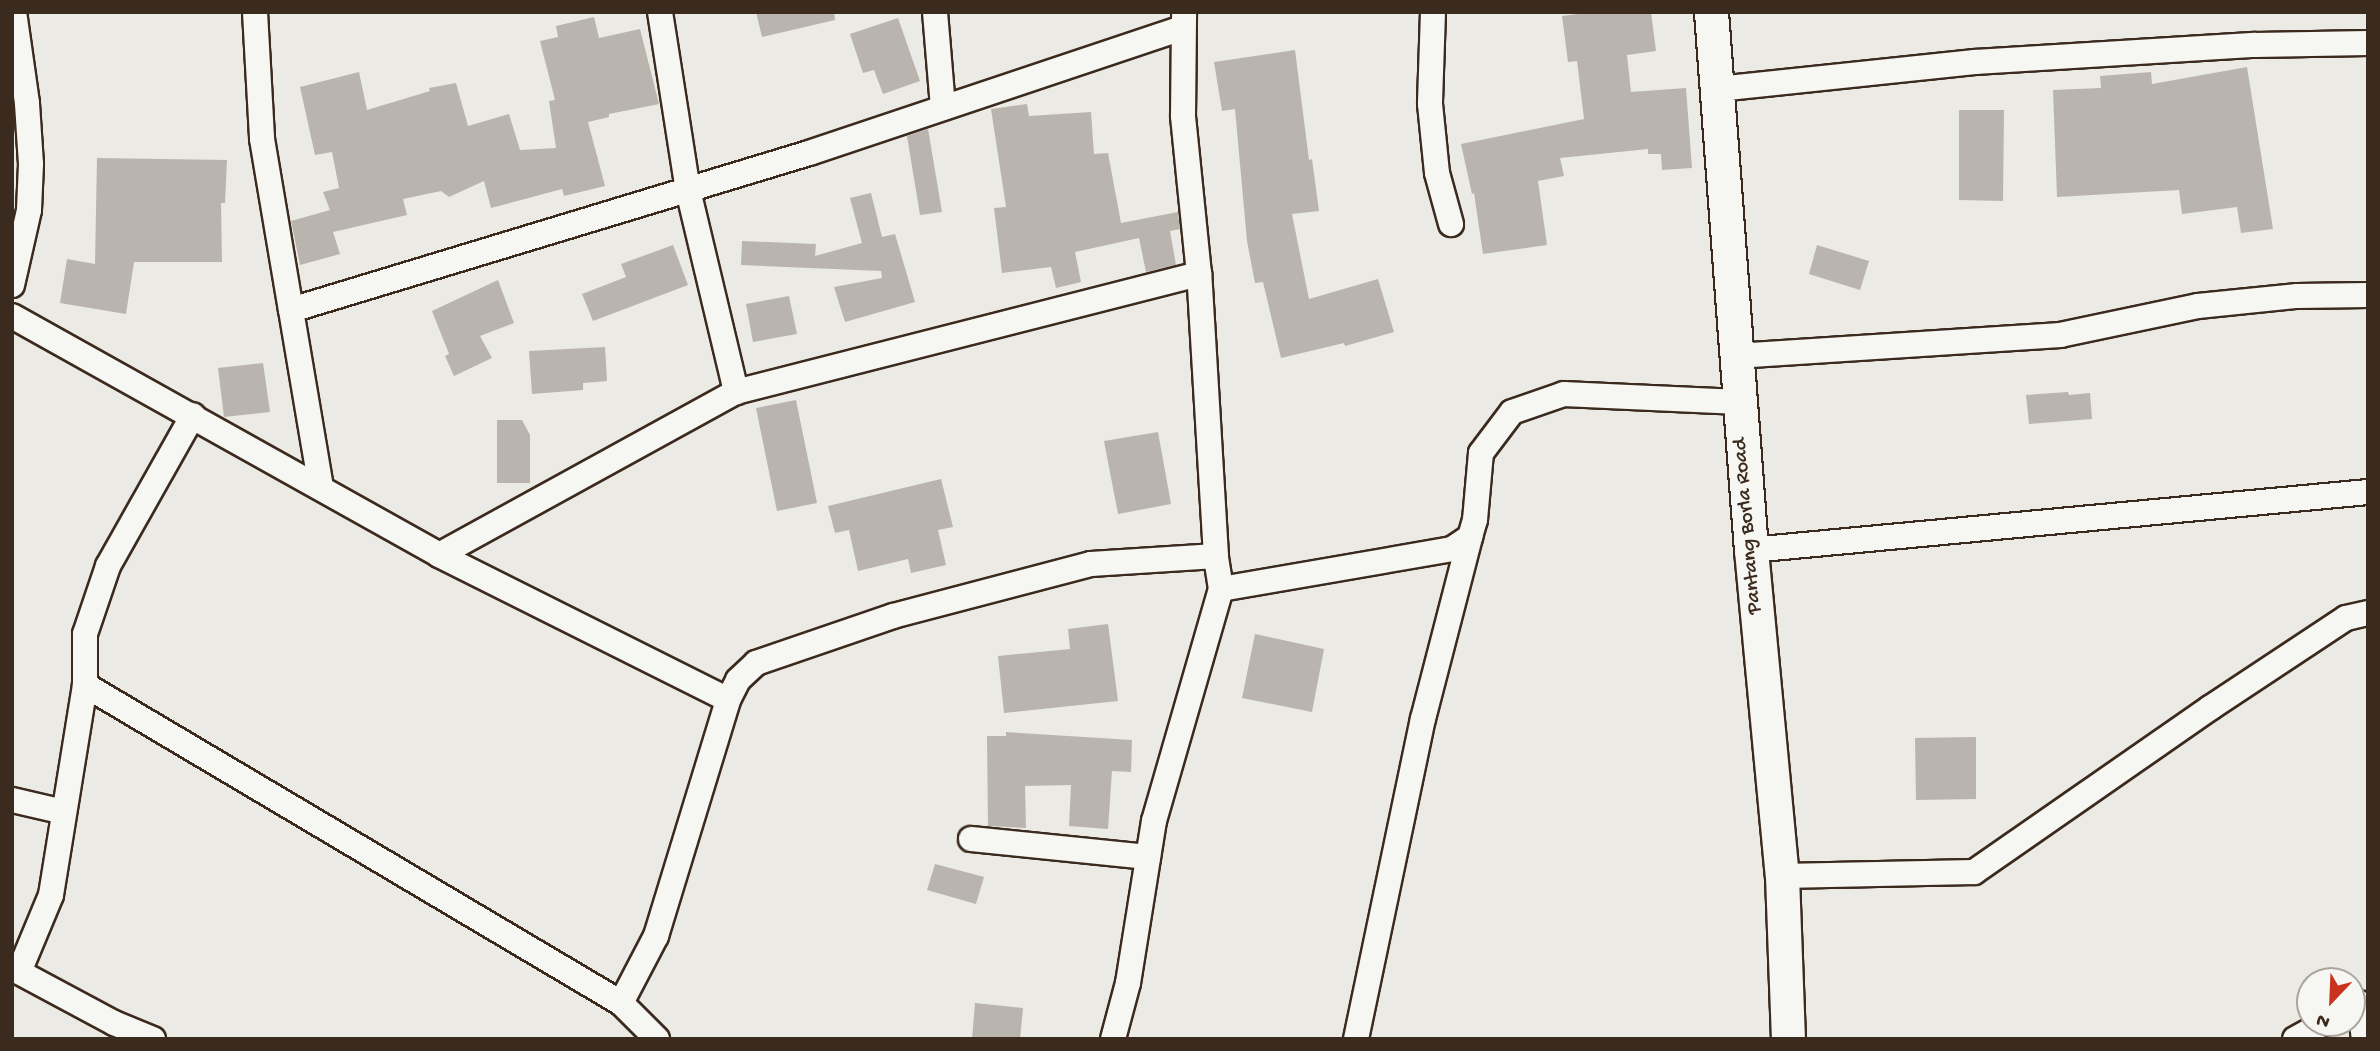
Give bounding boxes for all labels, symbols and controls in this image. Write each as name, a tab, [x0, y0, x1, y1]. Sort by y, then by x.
street label: Pantang Borla Road	[1729, 437, 1769, 615]
north arrow	[2296, 967, 2366, 1037]
text: N	[2313, 1007, 2334, 1033]

